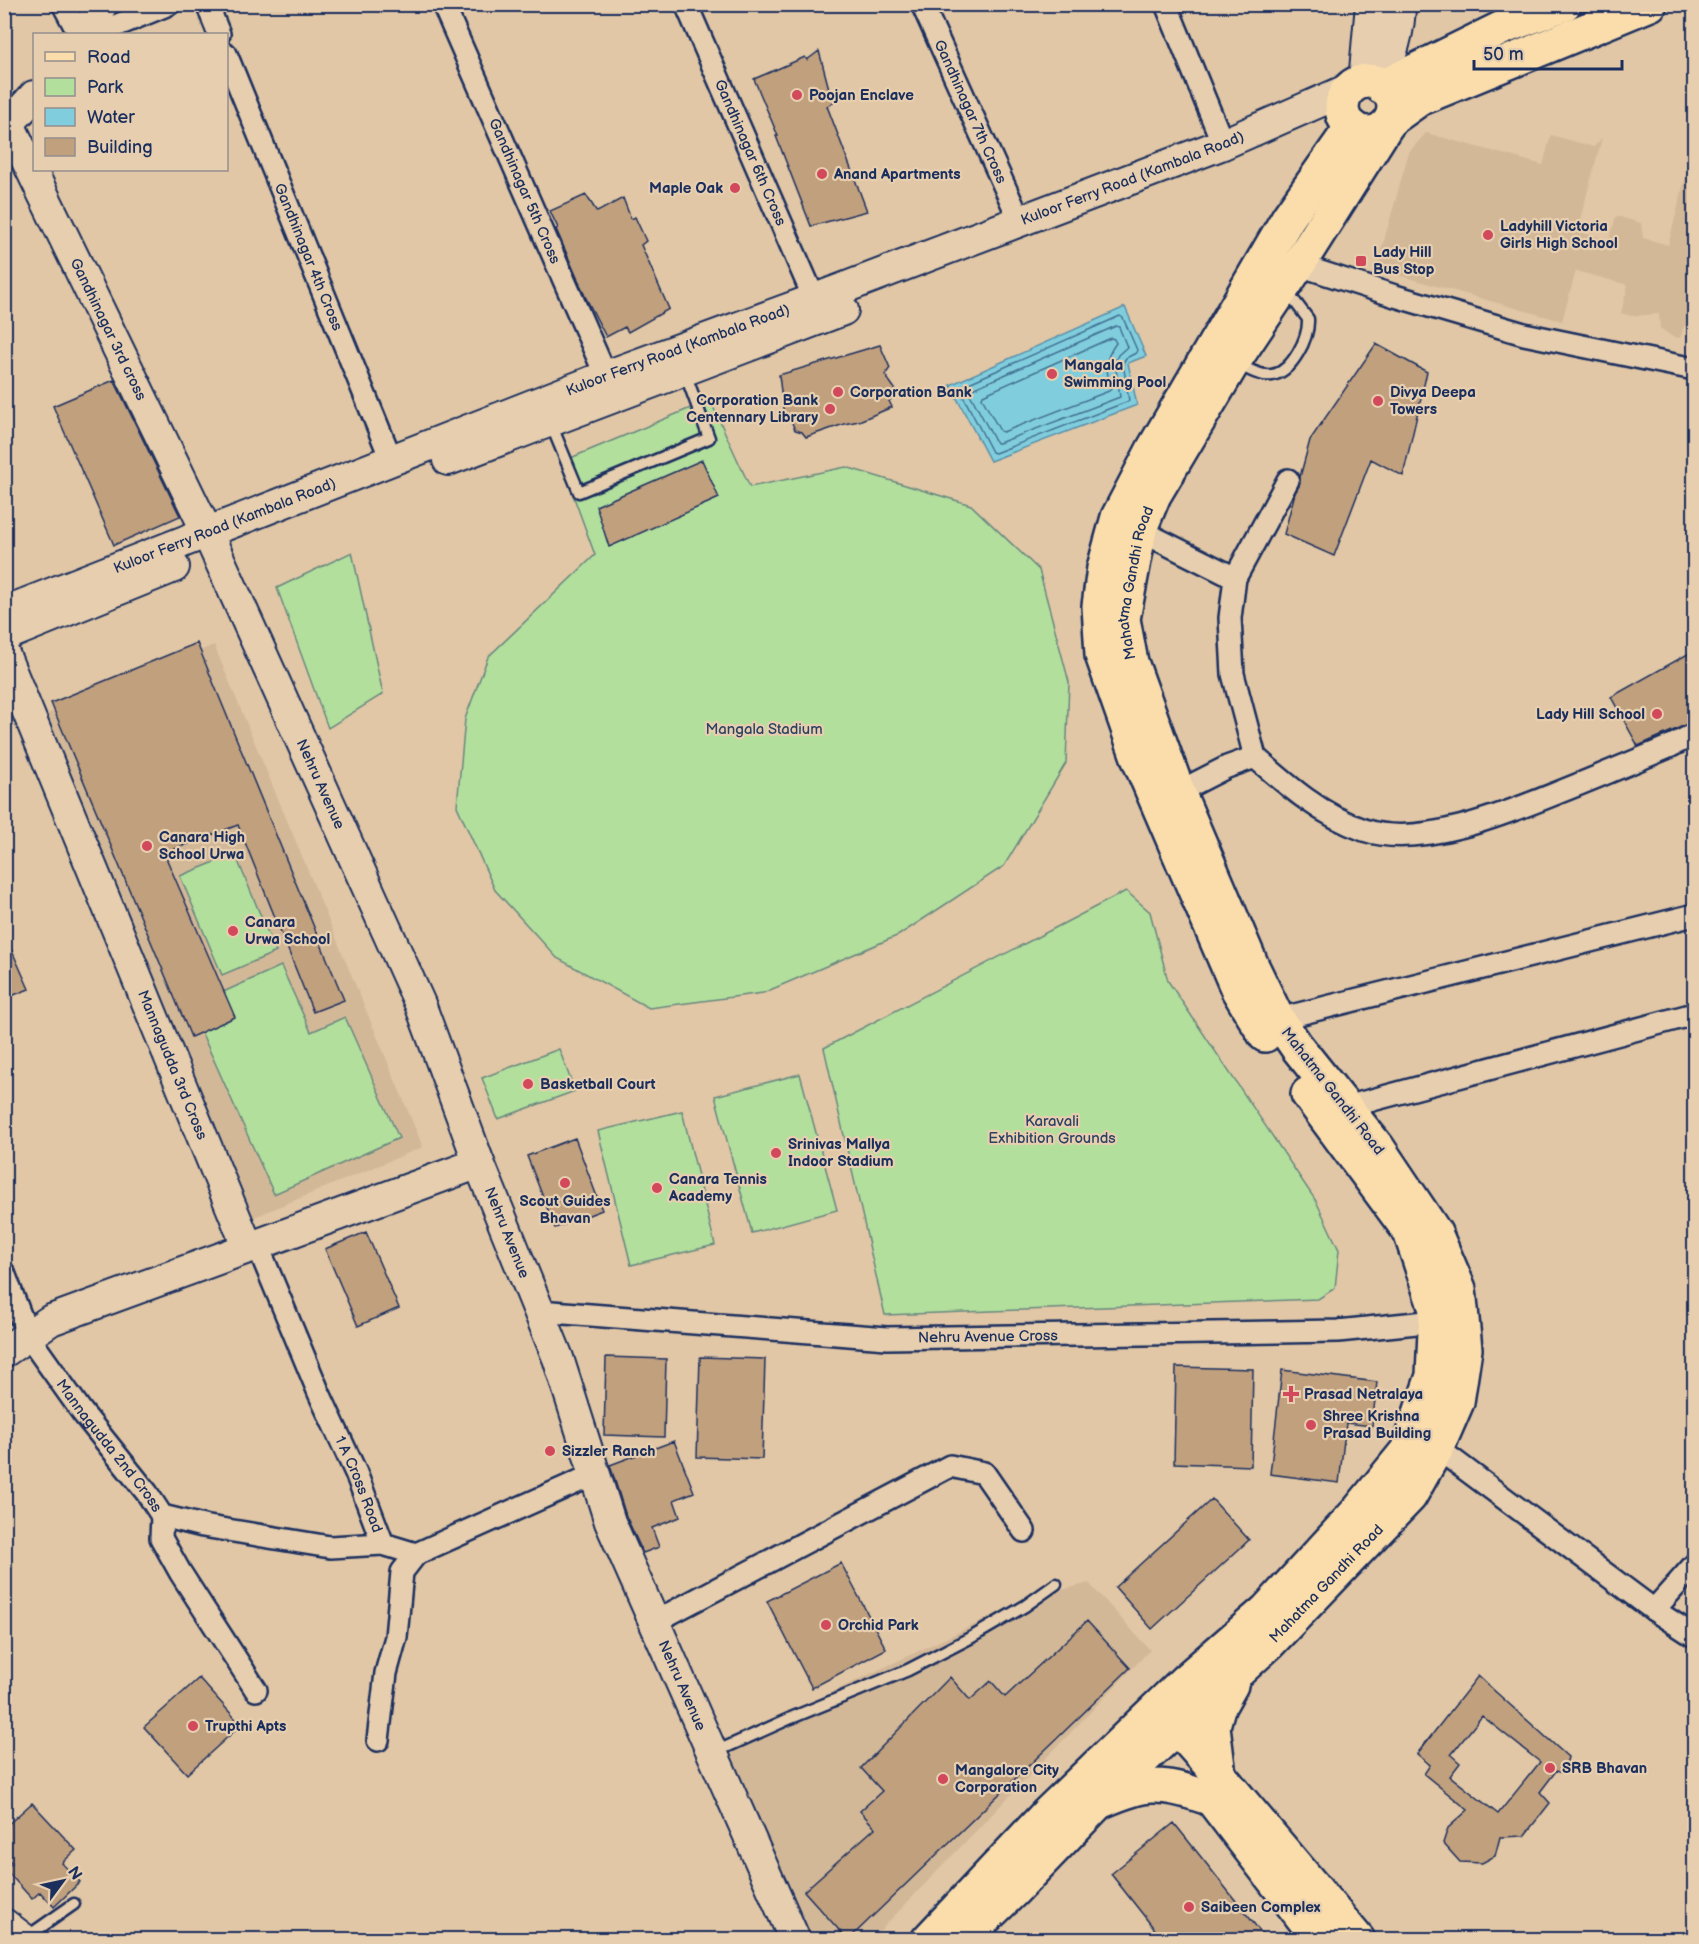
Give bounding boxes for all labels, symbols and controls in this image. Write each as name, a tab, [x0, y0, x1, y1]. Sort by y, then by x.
legend	[33, 33, 228, 171]
scale bar	[1474, 33, 1622, 71]
street label: Gandhinagar 7th Cross	[929, 37, 1011, 187]
text: 50 m	[1483, 44, 1524, 65]
text: Road	[87, 47, 131, 68]
text: Park	[87, 77, 123, 98]
street label: Gandhinagar 6th Cross	[710, 77, 791, 229]
place label: Poojan Enclave	[809, 86, 914, 105]
marker: Poojan Enclave	[790, 88, 804, 102]
text: Water	[87, 107, 135, 128]
street label: Gandhinagar 5th Cross	[484, 115, 565, 267]
street label: Kuloor Ferry Road (Kambala Road)	[1018, 127, 1247, 230]
text: Building	[87, 137, 153, 158]
place label: Anand Apartments	[833, 165, 961, 184]
marker: Anand Apartments	[815, 167, 829, 181]
place label: Maple Oak	[649, 179, 723, 198]
street label: Gandhinagar 4th Cross	[270, 180, 347, 334]
marker: Maple Oak	[728, 181, 742, 195]
place label: Ladyhill Victoria Girls High School	[1500, 217, 1618, 253]
marker: Ladyhill Victoria Girls High School	[1481, 228, 1495, 242]
place label: Lady Hill Bus Stop	[1373, 243, 1435, 279]
marker: Lady Hill Bus Stop	[1354, 254, 1368, 268]
street label: Gandhinagar 3rd cross	[66, 255, 151, 404]
street label: Kuloor Ferry Road (Kambala Road)	[563, 300, 793, 401]
place label: Mangala Swimming Pool	[1064, 356, 1166, 392]
marker: Mangala Swimming Pool	[1045, 367, 1059, 381]
place label: Corporation Bank	[850, 383, 972, 402]
place label: Divya Deepa Towers	[1390, 383, 1476, 419]
marker: Corporation Bank	[831, 385, 845, 399]
place label: Corporation Bank Centennary Library	[686, 391, 818, 427]
marker: Divya Deepa Towers	[1371, 394, 1385, 408]
marker: Corporation Bank Centennary Library	[823, 402, 837, 416]
street label: Kuloor Ferry Road (Kambala Road)	[111, 474, 339, 578]
street label: Mahatma Gandhi Road	[1114, 503, 1158, 661]
place label: Lady Hill School	[1536, 705, 1645, 724]
marker: Lady Hill School	[1650, 707, 1664, 721]
park label: Mangala Stadium	[705, 720, 823, 739]
street label: Nehru Avenue	[292, 736, 349, 832]
place label: Canara High School Urwa	[159, 828, 245, 864]
marker: Canara High School Urwa	[140, 839, 154, 853]
place label: Canara Urwa School	[245, 913, 330, 949]
marker: Canara Urwa School	[226, 924, 240, 938]
street label: Mannagudda 3rd Cross	[133, 987, 212, 1143]
street label: Mahatma Gandhi Road	[1277, 1024, 1388, 1159]
place label: Basketball Court	[540, 1075, 656, 1094]
marker: Basketball Court	[521, 1077, 535, 1091]
park label: Karavali Exhibition Grounds	[988, 1112, 1116, 1148]
place label: Srinivas Mallya Indoor Stadium	[788, 1135, 894, 1171]
marker: Srinivas Mallya Indoor Stadium	[769, 1146, 783, 1160]
place label: Canara Tennis Academy	[668, 1170, 767, 1206]
marker: Scout Guides Bhavan	[558, 1176, 572, 1190]
marker: Canara Tennis Academy	[650, 1181, 664, 1195]
street label: Nehru Avenue	[480, 1184, 534, 1281]
place label: Scout Guides Bhavan	[519, 1192, 611, 1228]
street label: Nehru Avenue Cross	[918, 1326, 1059, 1348]
street label: Mannagudda 2nd Cross	[52, 1376, 166, 1516]
marker: Prasad Netralaya	[1282, 1385, 1300, 1403]
place label: Prasad Netralaya	[1304, 1385, 1423, 1404]
place label: Shree Krishna Prasad Building	[1323, 1407, 1431, 1443]
marker: Shree Krishna Prasad Building	[1304, 1418, 1318, 1432]
street label: 1 A Cross Road	[330, 1433, 387, 1535]
place label: Sizzler Ranch	[562, 1442, 656, 1461]
marker: Sizzler Ranch	[543, 1444, 557, 1458]
street label: Mahatma Gandhi Road	[1265, 1520, 1388, 1647]
place label: Orchid Park	[838, 1616, 919, 1635]
marker: Orchid Park	[819, 1618, 833, 1632]
street label: Nehru Avenue	[654, 1637, 710, 1734]
place label: Trupthi Apts	[205, 1717, 286, 1736]
marker: Trupthi Apts	[186, 1719, 200, 1733]
place label: SRB Bhavan	[1562, 1759, 1647, 1778]
place label: Mangalore City Corporation	[955, 1761, 1059, 1797]
marker: SRB Bhavan	[1543, 1761, 1557, 1775]
marker: Mangalore City Corporation	[936, 1772, 950, 1786]
north arrow	[33, 1851, 93, 1911]
text: N	[63, 1863, 86, 1884]
place label: Saibeen Complex	[1201, 1898, 1321, 1917]
marker: Saibeen Complex	[1182, 1900, 1196, 1914]

